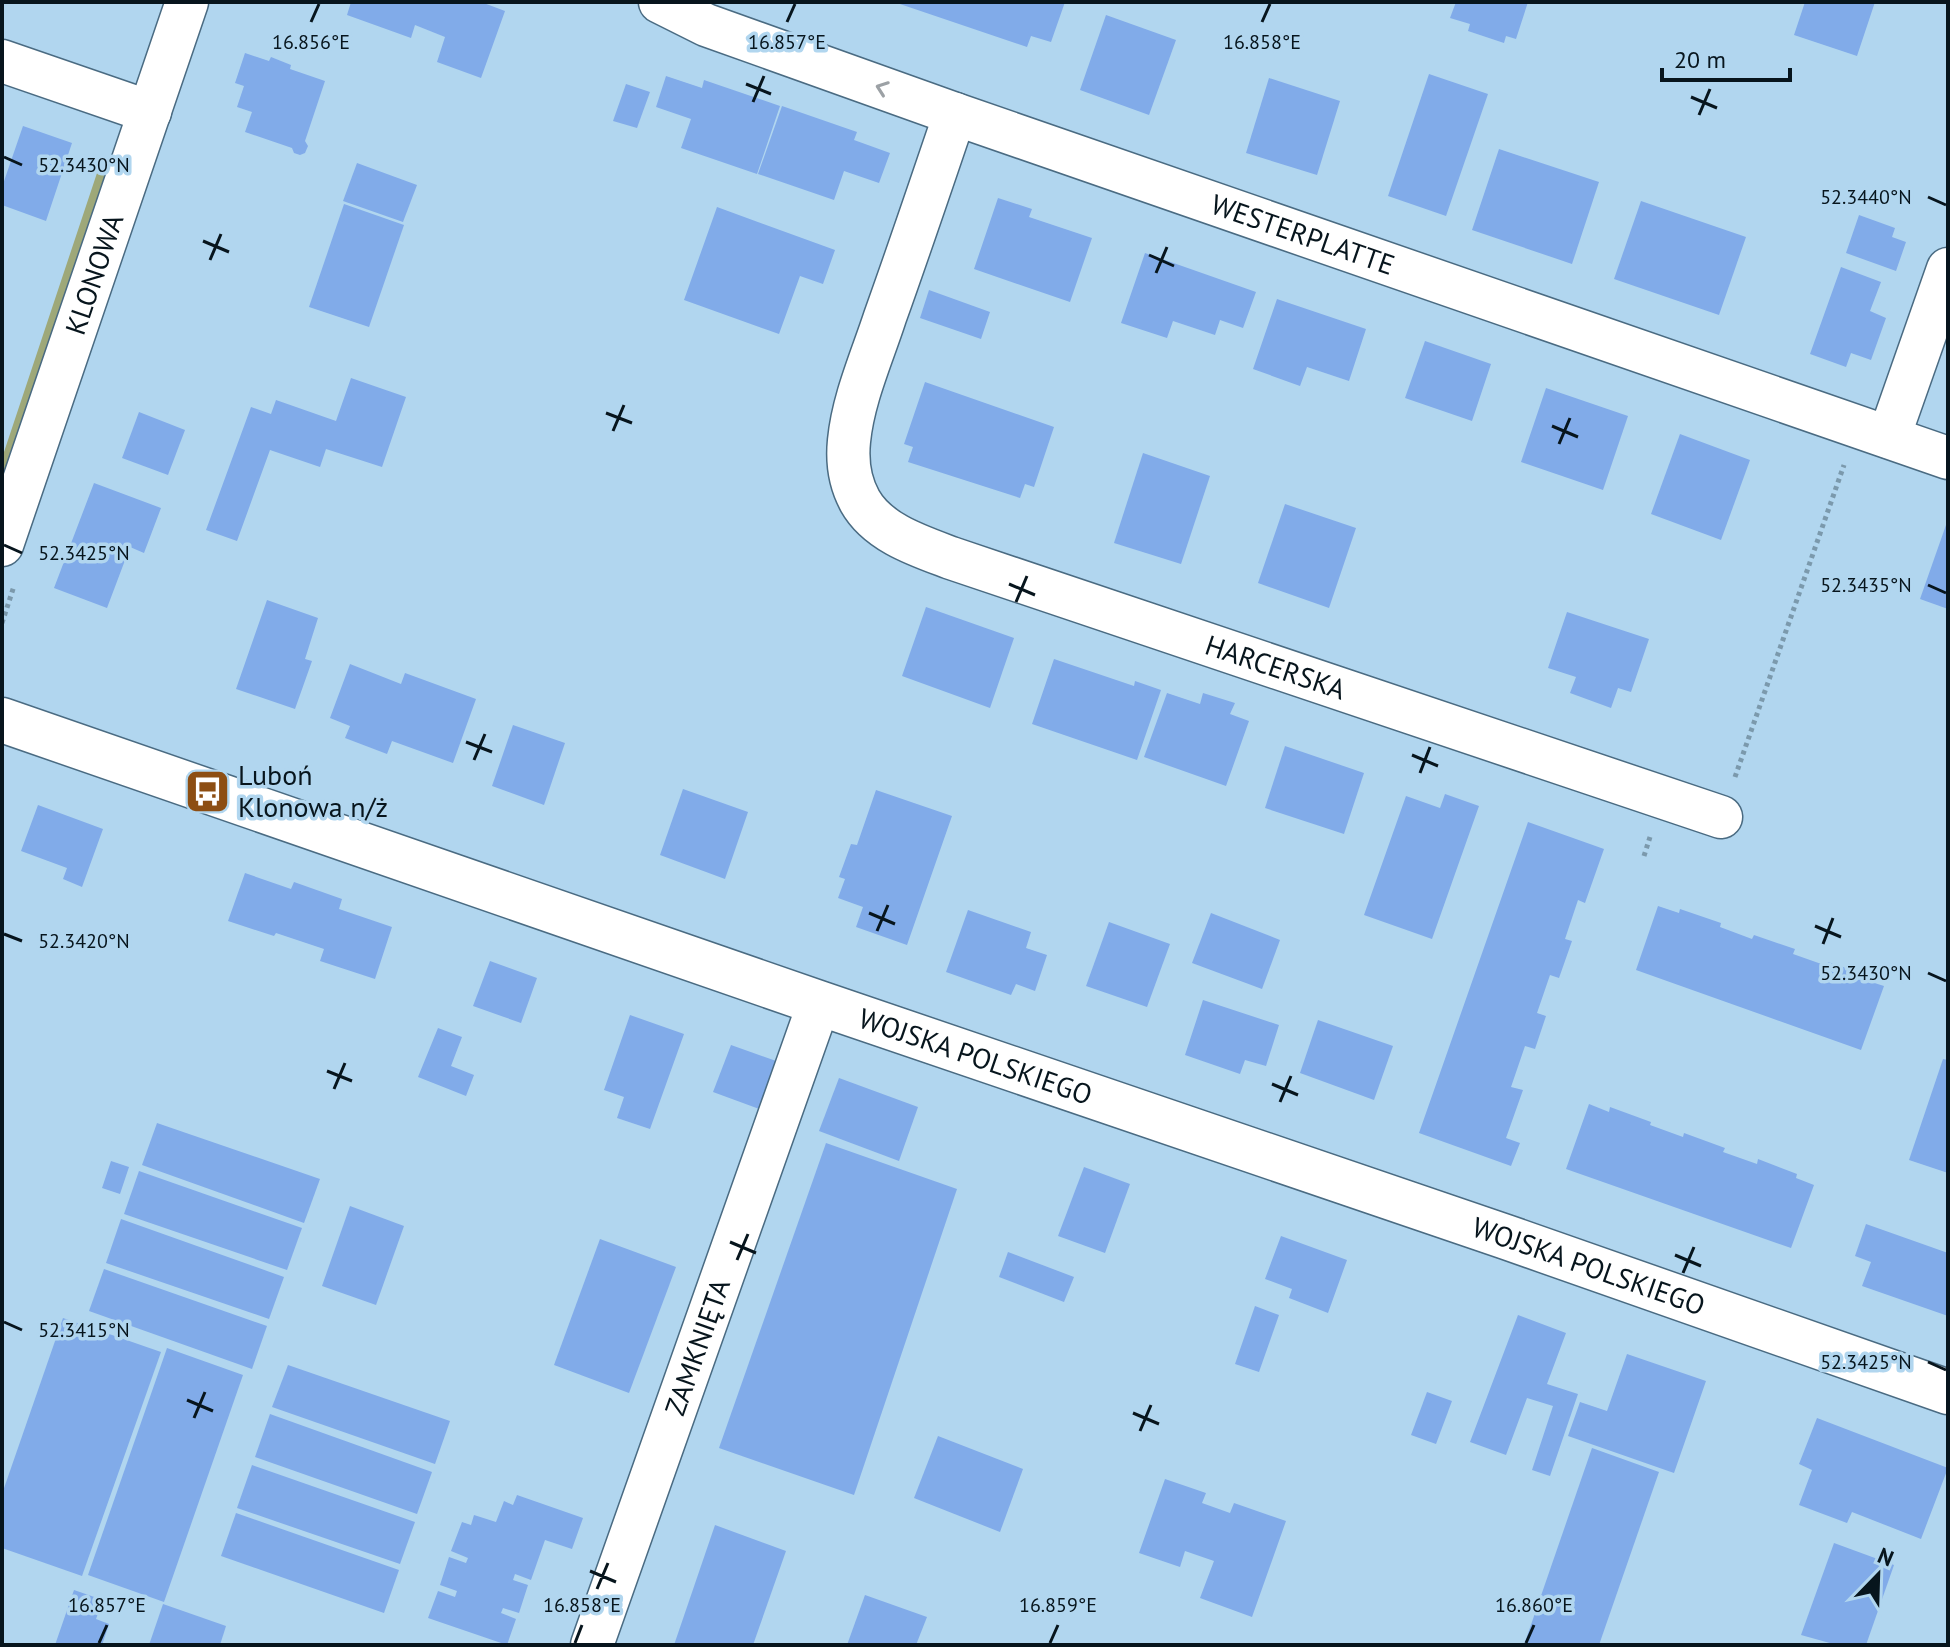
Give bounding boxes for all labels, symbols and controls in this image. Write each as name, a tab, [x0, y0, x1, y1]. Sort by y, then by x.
text: 16.856°E	[272, 29, 350, 55]
text: 16.857°E	[748, 29, 826, 55]
text: 16.858°E	[1223, 29, 1301, 55]
scale bar	[1662, 32, 1790, 82]
text: 20 m	[1674, 44, 1726, 75]
one-way arrow	[876, 81, 890, 98]
text: 52.3430°N	[38, 152, 130, 178]
text: 52.3440°N	[1820, 184, 1912, 210]
street label: WESTERPLATTE	[1206, 185, 1400, 283]
street label: KLONOWA	[56, 208, 132, 339]
text: 52.3425°N	[38, 540, 130, 566]
text: 52.3435°N	[1820, 572, 1912, 598]
street label: HARCERSKA	[1201, 626, 1351, 708]
place label: Luboń Klonowa n/ż	[238, 756, 388, 825]
bus stop icon: Luboń Klonowa n/ż	[183, 767, 231, 815]
text: 52.3420°N	[38, 928, 130, 954]
text: 52.3430°N	[1820, 960, 1912, 986]
street label: WOJSKA POLSKIEGO	[854, 999, 1097, 1113]
street label: WOJSKA POLSKIEGO	[1468, 1208, 1710, 1323]
street label: ZAMKNIĘTA	[656, 1273, 738, 1420]
text: 52.3415°N	[38, 1317, 130, 1343]
text: 52.3425°N	[1820, 1349, 1912, 1375]
north arrow	[1838, 1535, 1918, 1615]
text: N	[1874, 1541, 1898, 1572]
text: 16.857°E	[68, 1592, 146, 1618]
text: 16.858°E	[543, 1592, 621, 1618]
text: 16.859°E	[1019, 1592, 1097, 1618]
text: 16.860°E	[1495, 1592, 1573, 1618]

